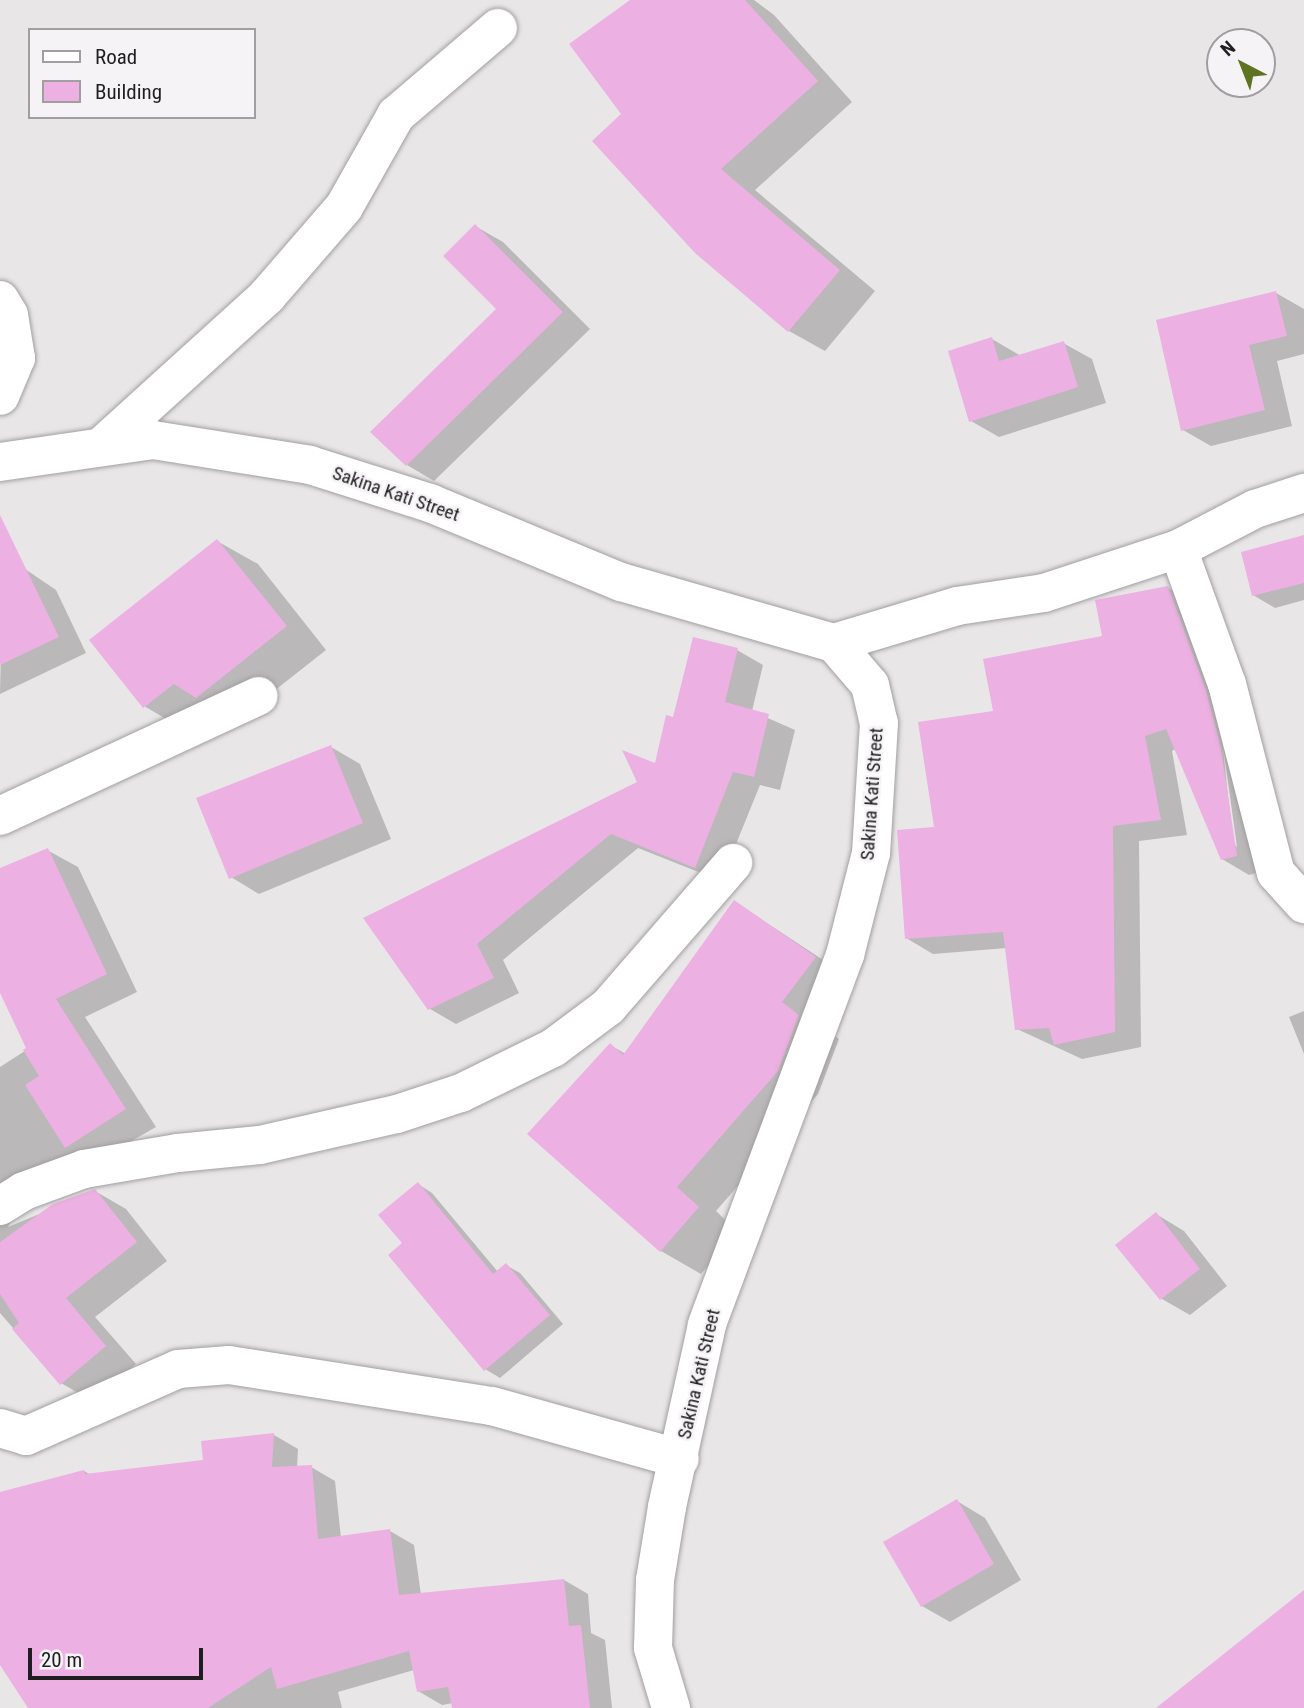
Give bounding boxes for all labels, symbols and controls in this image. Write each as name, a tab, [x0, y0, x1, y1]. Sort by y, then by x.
legend	[28, 28, 256, 119]
north arrow	[1206, 28, 1276, 98]
text: N	[1216, 36, 1240, 61]
text: Road	[95, 45, 137, 69]
text: Building	[95, 80, 162, 104]
street label: Sakina Kati Street	[329, 462, 463, 526]
street label: Sakina Kati Street	[856, 727, 888, 861]
street label: Sakina Kati Street	[673, 1307, 725, 1441]
scale bar	[32, 1634, 206, 1678]
text: 20 m	[41, 1648, 82, 1672]

